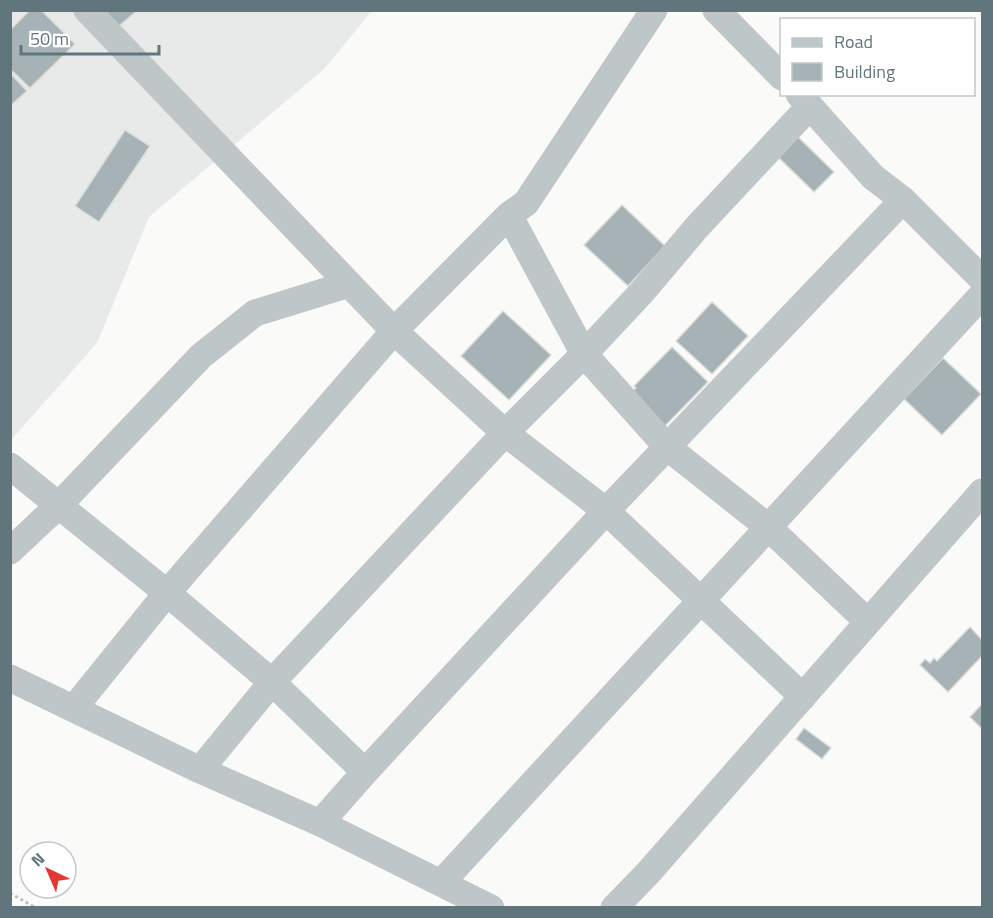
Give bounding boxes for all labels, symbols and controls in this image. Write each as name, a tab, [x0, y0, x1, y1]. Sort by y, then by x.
scale bar	[21, 18, 159, 56]
legend	[780, 18, 975, 96]
text: 50 m	[30, 25, 69, 52]
text: Road	[834, 28, 873, 55]
text: Building	[834, 58, 895, 85]
north arrow	[18, 840, 78, 900]
text: N	[25, 847, 50, 872]

